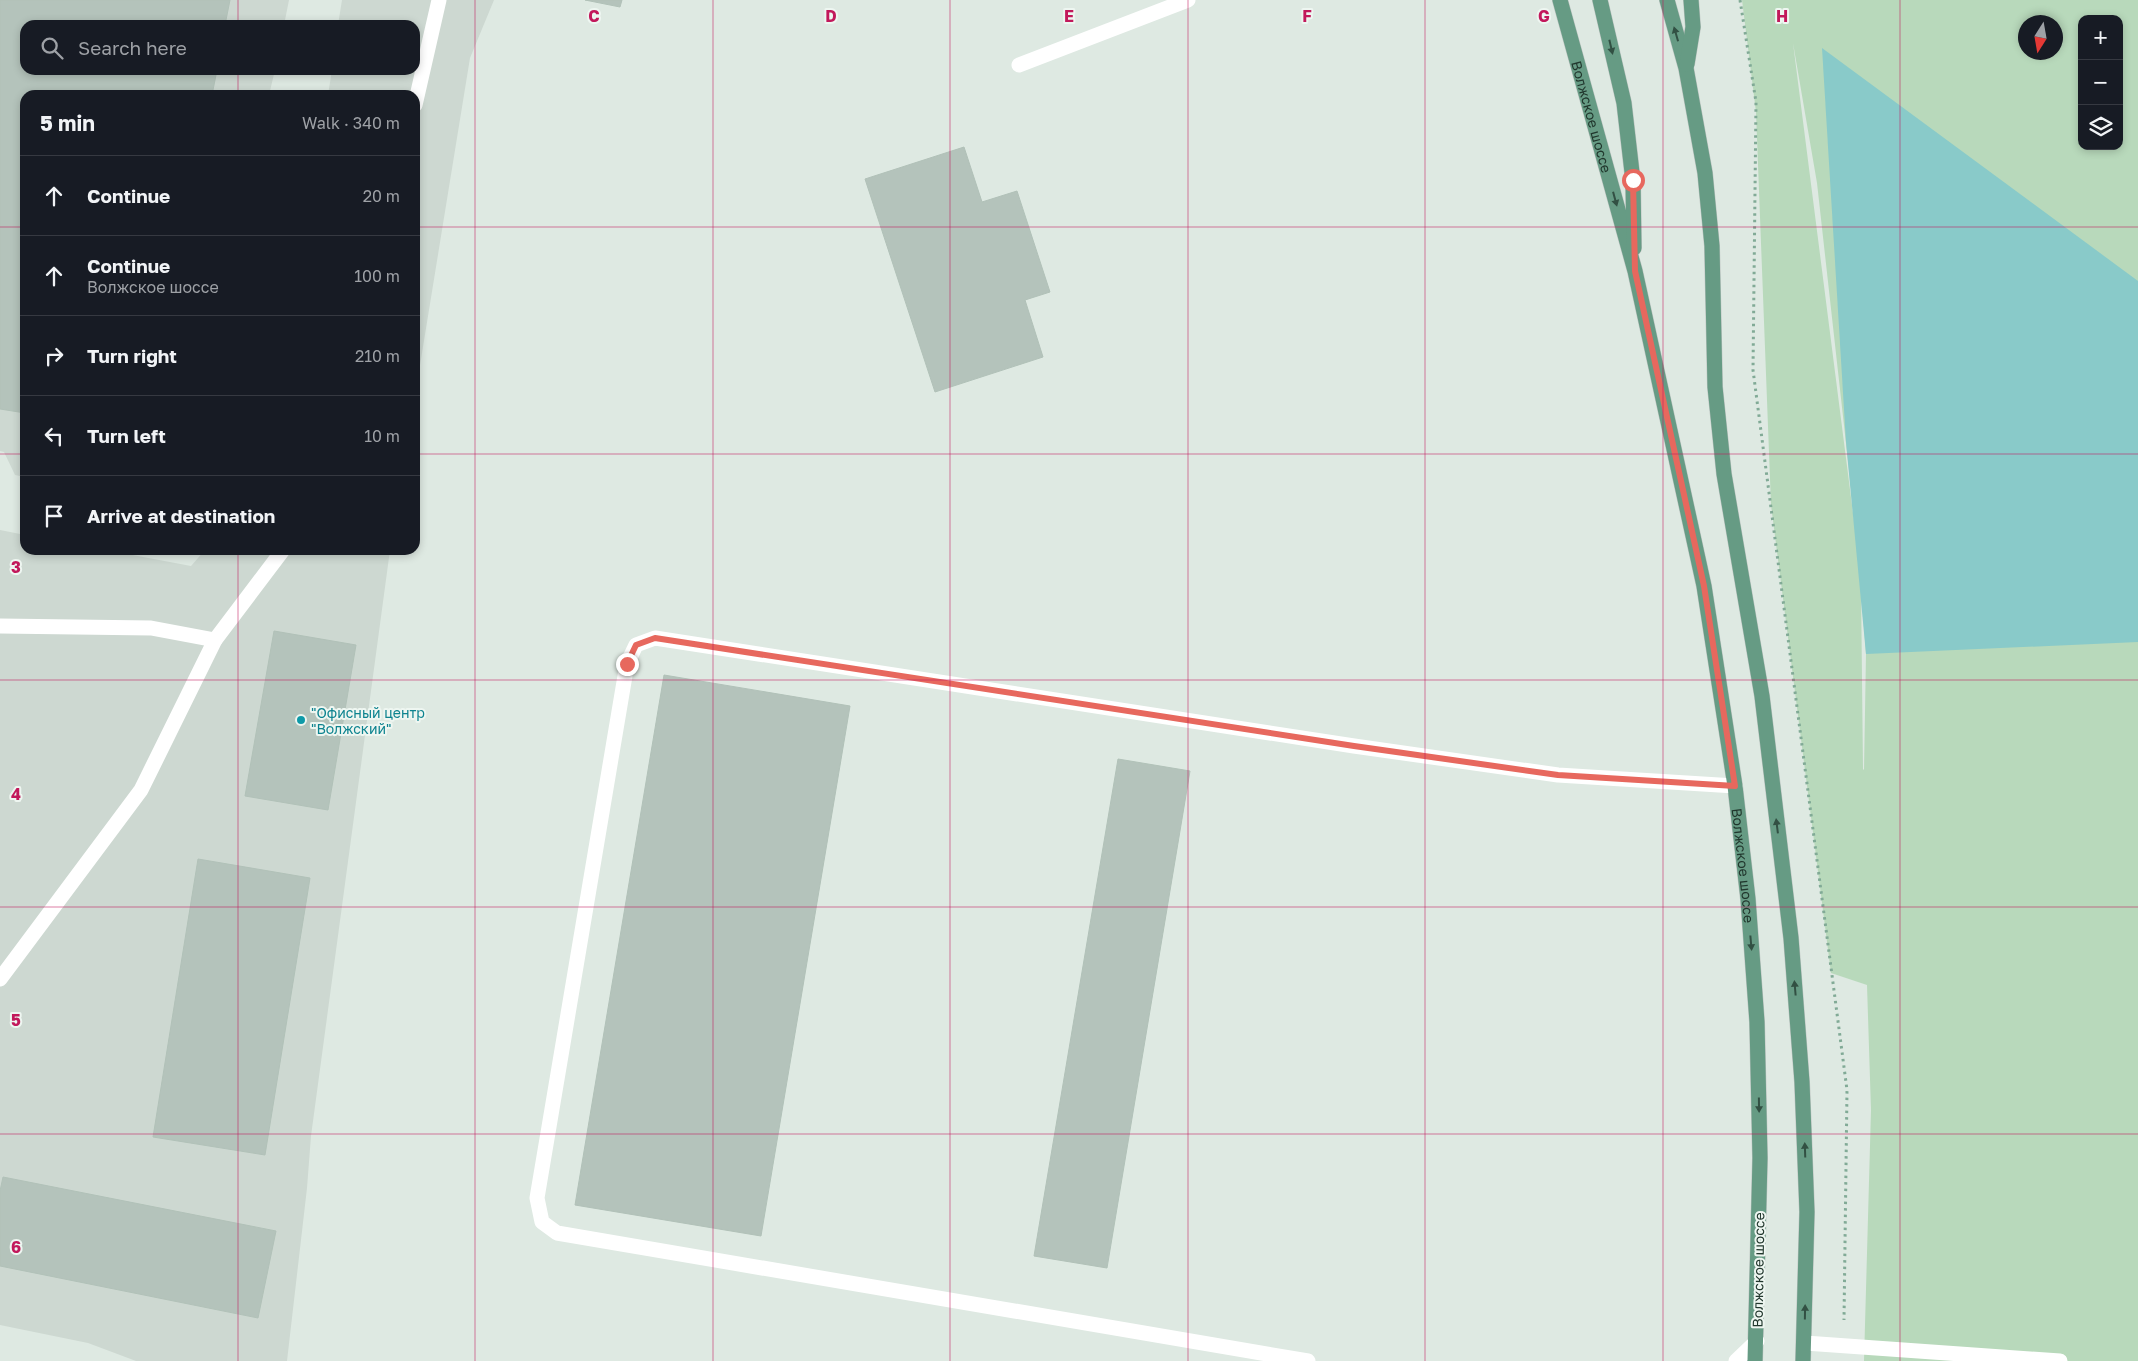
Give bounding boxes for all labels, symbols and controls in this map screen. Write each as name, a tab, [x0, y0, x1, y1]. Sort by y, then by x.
text: C	[588, 6, 600, 26]
text: D	[825, 6, 837, 26]
text: E	[1064, 6, 1074, 26]
text: F	[1302, 6, 1312, 26]
text: G	[1538, 6, 1550, 26]
text: H	[1776, 6, 1788, 26]
north arrow	[2018, 15, 2063, 60]
map controls	[2078, 15, 2123, 150]
button: +	[2078, 15, 2123, 60]
search box	[20, 20, 420, 75]
one-way arrow	[1672, 26, 1680, 41]
icon: search	[38, 34, 66, 62]
text: Search here	[78, 36, 187, 59]
one-way arrow	[1607, 40, 1615, 55]
street label: Волжское шоссе	[1569, 59, 1616, 174]
button: −	[2078, 60, 2123, 105]
button: layers	[2078, 105, 2123, 150]
text: 5 min	[40, 110, 95, 136]
text: Walk · 340 m	[302, 113, 400, 133]
route start	[1622, 169, 1645, 192]
icon: ahead	[40, 182, 68, 210]
text: Continue	[87, 184, 170, 207]
text: 20 m	[363, 186, 400, 206]
one-way arrow	[1611, 191, 1619, 206]
text: Continue	[87, 254, 170, 277]
icon: ahead	[40, 262, 68, 290]
text: 100 m	[354, 266, 400, 286]
text: Волжское шоссе	[87, 277, 219, 297]
icon: right	[40, 342, 68, 370]
text: Turn right	[87, 344, 177, 367]
text: 210 m	[355, 346, 400, 366]
icon: left	[40, 422, 68, 450]
text: Turn left	[87, 424, 166, 447]
text: 10 m	[364, 426, 400, 446]
icon: arrive	[40, 502, 68, 530]
text: Arrive at destination	[87, 504, 275, 527]
text: 3	[11, 557, 21, 577]
route end	[616, 653, 639, 676]
place label: "Офисный центр "Волжский"	[311, 704, 425, 737]
marker: "Офисный центр "Волжский"	[295, 714, 307, 726]
text: 4	[11, 784, 21, 804]
street label: Волжское шоссе	[1729, 807, 1758, 923]
one-way arrow	[1773, 818, 1781, 834]
one-way arrow	[1748, 935, 1756, 951]
one-way arrow	[1790, 979, 1798, 995]
text: 5	[11, 1010, 21, 1030]
one-way arrow	[1755, 1097, 1763, 1113]
one-way arrow	[1800, 1142, 1808, 1158]
street label: Волжское шоссе	[1748, 1212, 1768, 1328]
text: 6	[11, 1237, 21, 1257]
one-way arrow	[1801, 1304, 1809, 1320]

